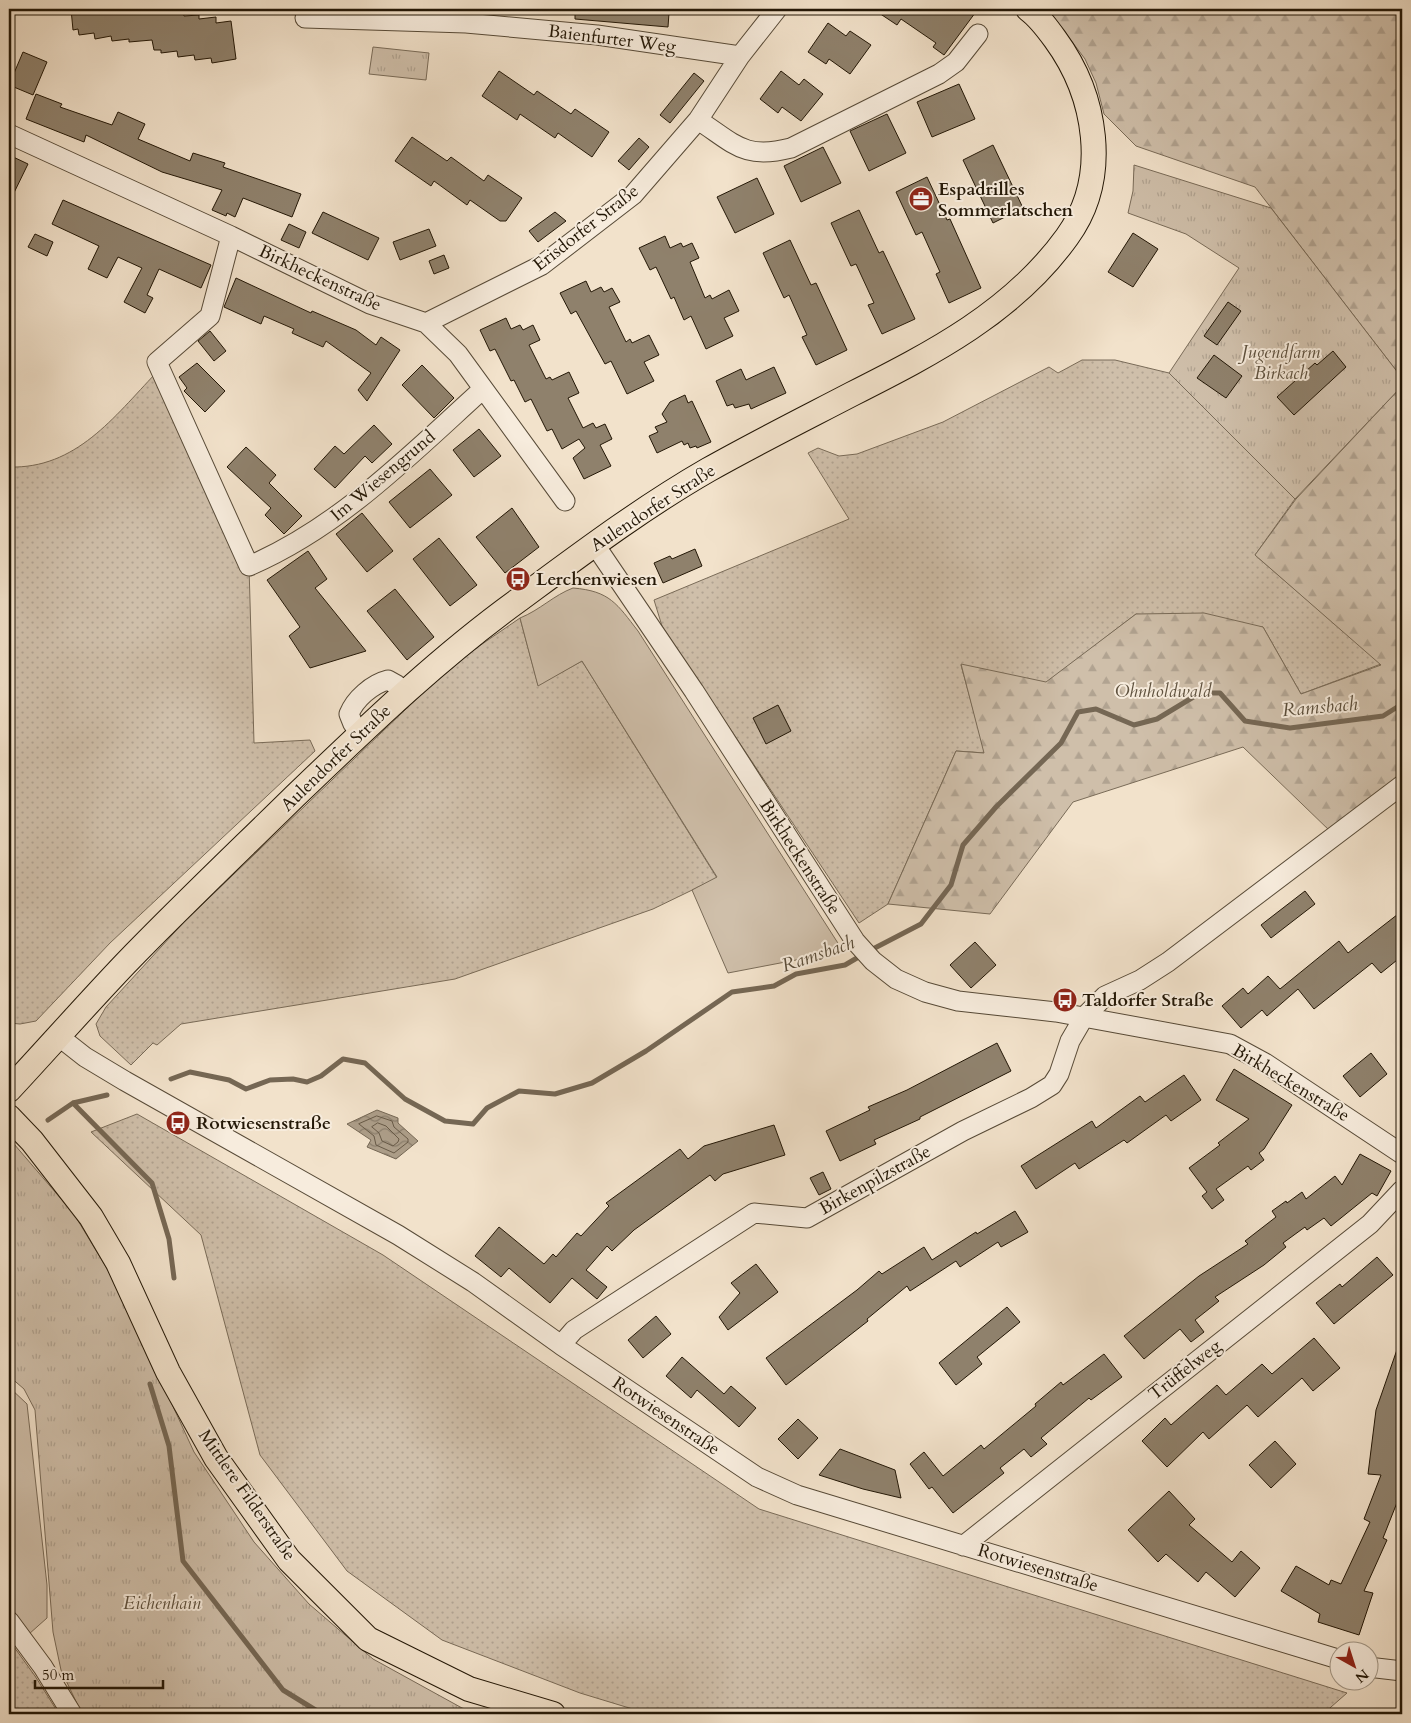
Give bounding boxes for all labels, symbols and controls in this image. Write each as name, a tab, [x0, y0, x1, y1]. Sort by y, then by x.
street label: Baienfurter Weg	[547, 19, 678, 59]
place label: Espadrilles Sommerlatschen	[938, 177, 1074, 223]
street label: Erisdorfer Straße	[528, 179, 644, 277]
office icon: Espadrilles Sommerlatschen	[908, 186, 934, 212]
street label: Birkheckenstraße	[255, 239, 385, 317]
park label: Jugendfarm Birkach	[1238, 340, 1321, 386]
street label: Im Wiesengrund	[325, 424, 441, 527]
street label: Aulendorfer Straße	[586, 458, 720, 558]
bus stop icon: Lerchenwiesen	[505, 566, 531, 592]
place label: Lerchenwiesen	[536, 567, 658, 592]
park label: Ohnholdwald	[1115, 679, 1213, 704]
water label: Ramsbach	[1281, 691, 1359, 723]
street label: Aulendorfer Straße	[275, 699, 397, 817]
street label: Birkheckenstraße	[753, 795, 847, 919]
water label: Ramsbach	[778, 929, 858, 979]
bus stop icon: Taldorfer Straße	[1052, 987, 1078, 1013]
place label: Taldorfer Straße	[1082, 988, 1214, 1013]
street label: Birkheckenstraße	[1228, 1038, 1354, 1128]
bus stop icon: Rotwiesenstraße	[165, 1110, 191, 1136]
place label: Rotwiesenstraße	[196, 1111, 331, 1136]
street label: Birkenpilzstraße	[815, 1139, 935, 1221]
street label: Trüffelweg	[1143, 1333, 1227, 1406]
street label: Rotwiesenstraße	[607, 1371, 725, 1461]
street label: Mittlere Filderstraße	[192, 1424, 302, 1566]
street label: Rotwiesenstraße	[975, 1538, 1101, 1598]
park label: Eichenhain	[123, 1591, 201, 1616]
north arrow	[1328, 1640, 1378, 1690]
scale bar	[35, 1658, 162, 1690]
text: 50 m	[42, 1665, 74, 1685]
text: N	[1351, 1665, 1373, 1687]

